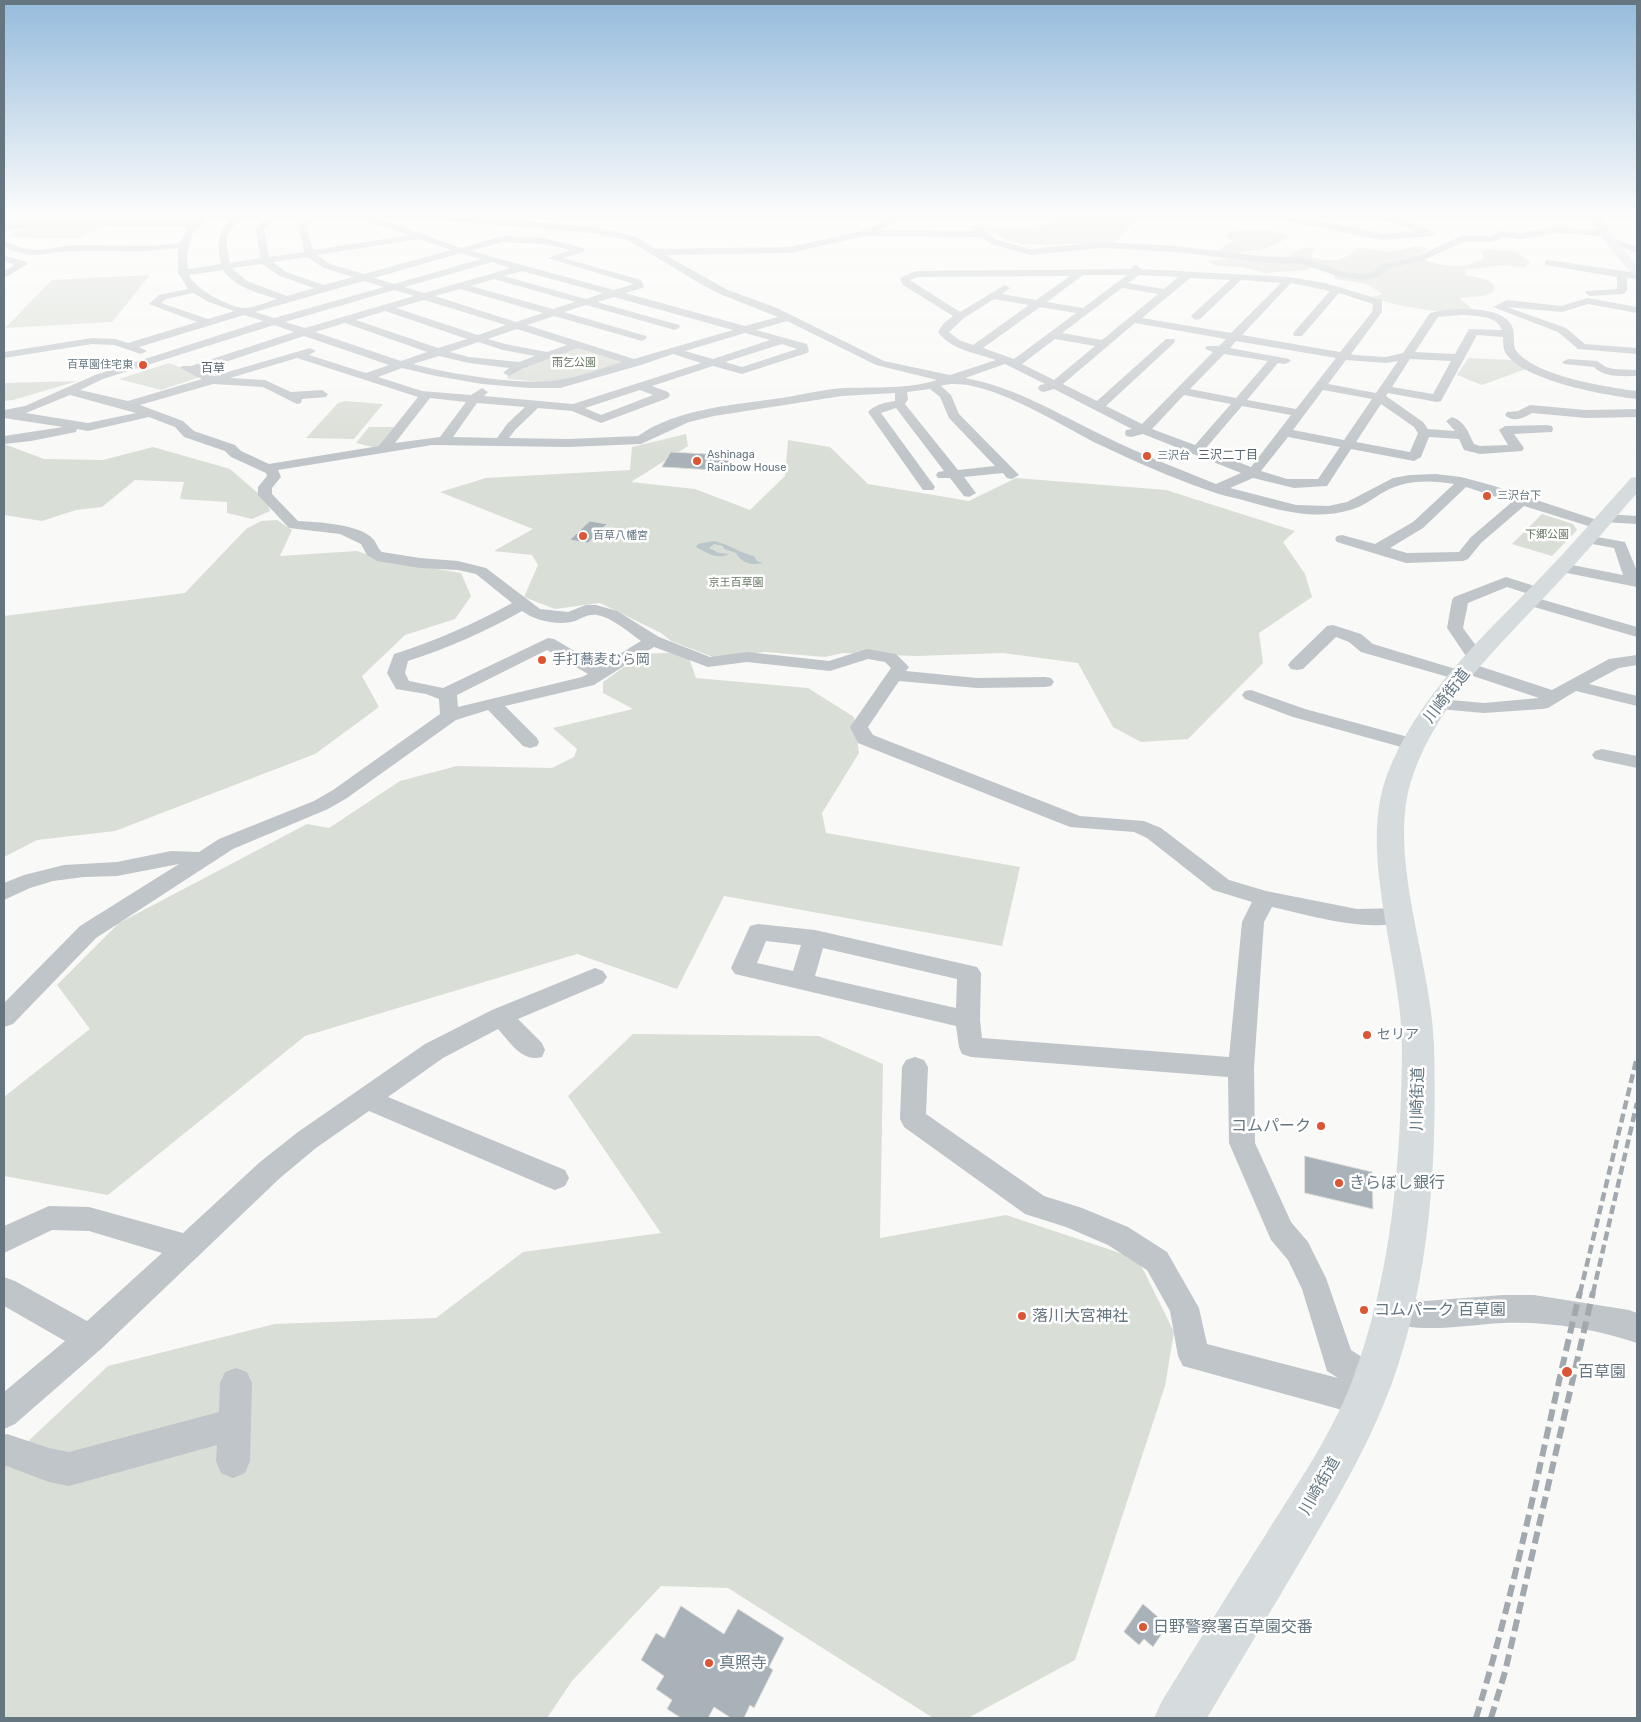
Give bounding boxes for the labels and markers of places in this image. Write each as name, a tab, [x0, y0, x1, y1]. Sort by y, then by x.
place label: 百草園住宅東	[67, 358, 133, 372]
marker: 百草園住宅東	[137, 359, 149, 371]
place label: Ashinaga Rainbow House	[707, 448, 786, 474]
place label: 三沢台	[1157, 449, 1190, 463]
marker: 三沢台	[1141, 450, 1153, 462]
marker: Ashinaga Rainbow House	[691, 455, 703, 467]
place label: 三沢台下	[1497, 489, 1541, 503]
marker: 三沢台下	[1481, 490, 1493, 502]
place label: 百草八幡宮	[593, 529, 648, 543]
marker: 百草八幡宮	[577, 530, 589, 542]
place label: 手打蕎麦むら岡	[552, 652, 650, 668]
marker: 手打蕎麦むら岡	[536, 654, 548, 666]
place label: セリア	[1377, 1027, 1419, 1043]
marker: セリア	[1361, 1029, 1373, 1041]
place label: コムパーク	[1231, 1116, 1311, 1136]
marker: コムパーク	[1315, 1120, 1327, 1132]
place label: きらぼし銀行	[1349, 1173, 1445, 1193]
marker: きらぼし銀行	[1333, 1177, 1345, 1189]
place label: コムパーク 百草園	[1374, 1300, 1506, 1320]
marker: コムパーク 百草園	[1358, 1304, 1370, 1316]
place label: 落川大宮神社	[1032, 1306, 1128, 1326]
marker: 落川大宮神社	[1016, 1310, 1028, 1322]
place label: 百草園	[1578, 1362, 1626, 1382]
marker: 百草園	[1560, 1365, 1574, 1379]
place label: 日野警察署百草園交番	[1153, 1617, 1313, 1637]
marker: 日野警察署百草園交番	[1137, 1621, 1149, 1633]
place label: 真照寺	[719, 1653, 767, 1673]
marker: 真照寺	[703, 1657, 715, 1669]

